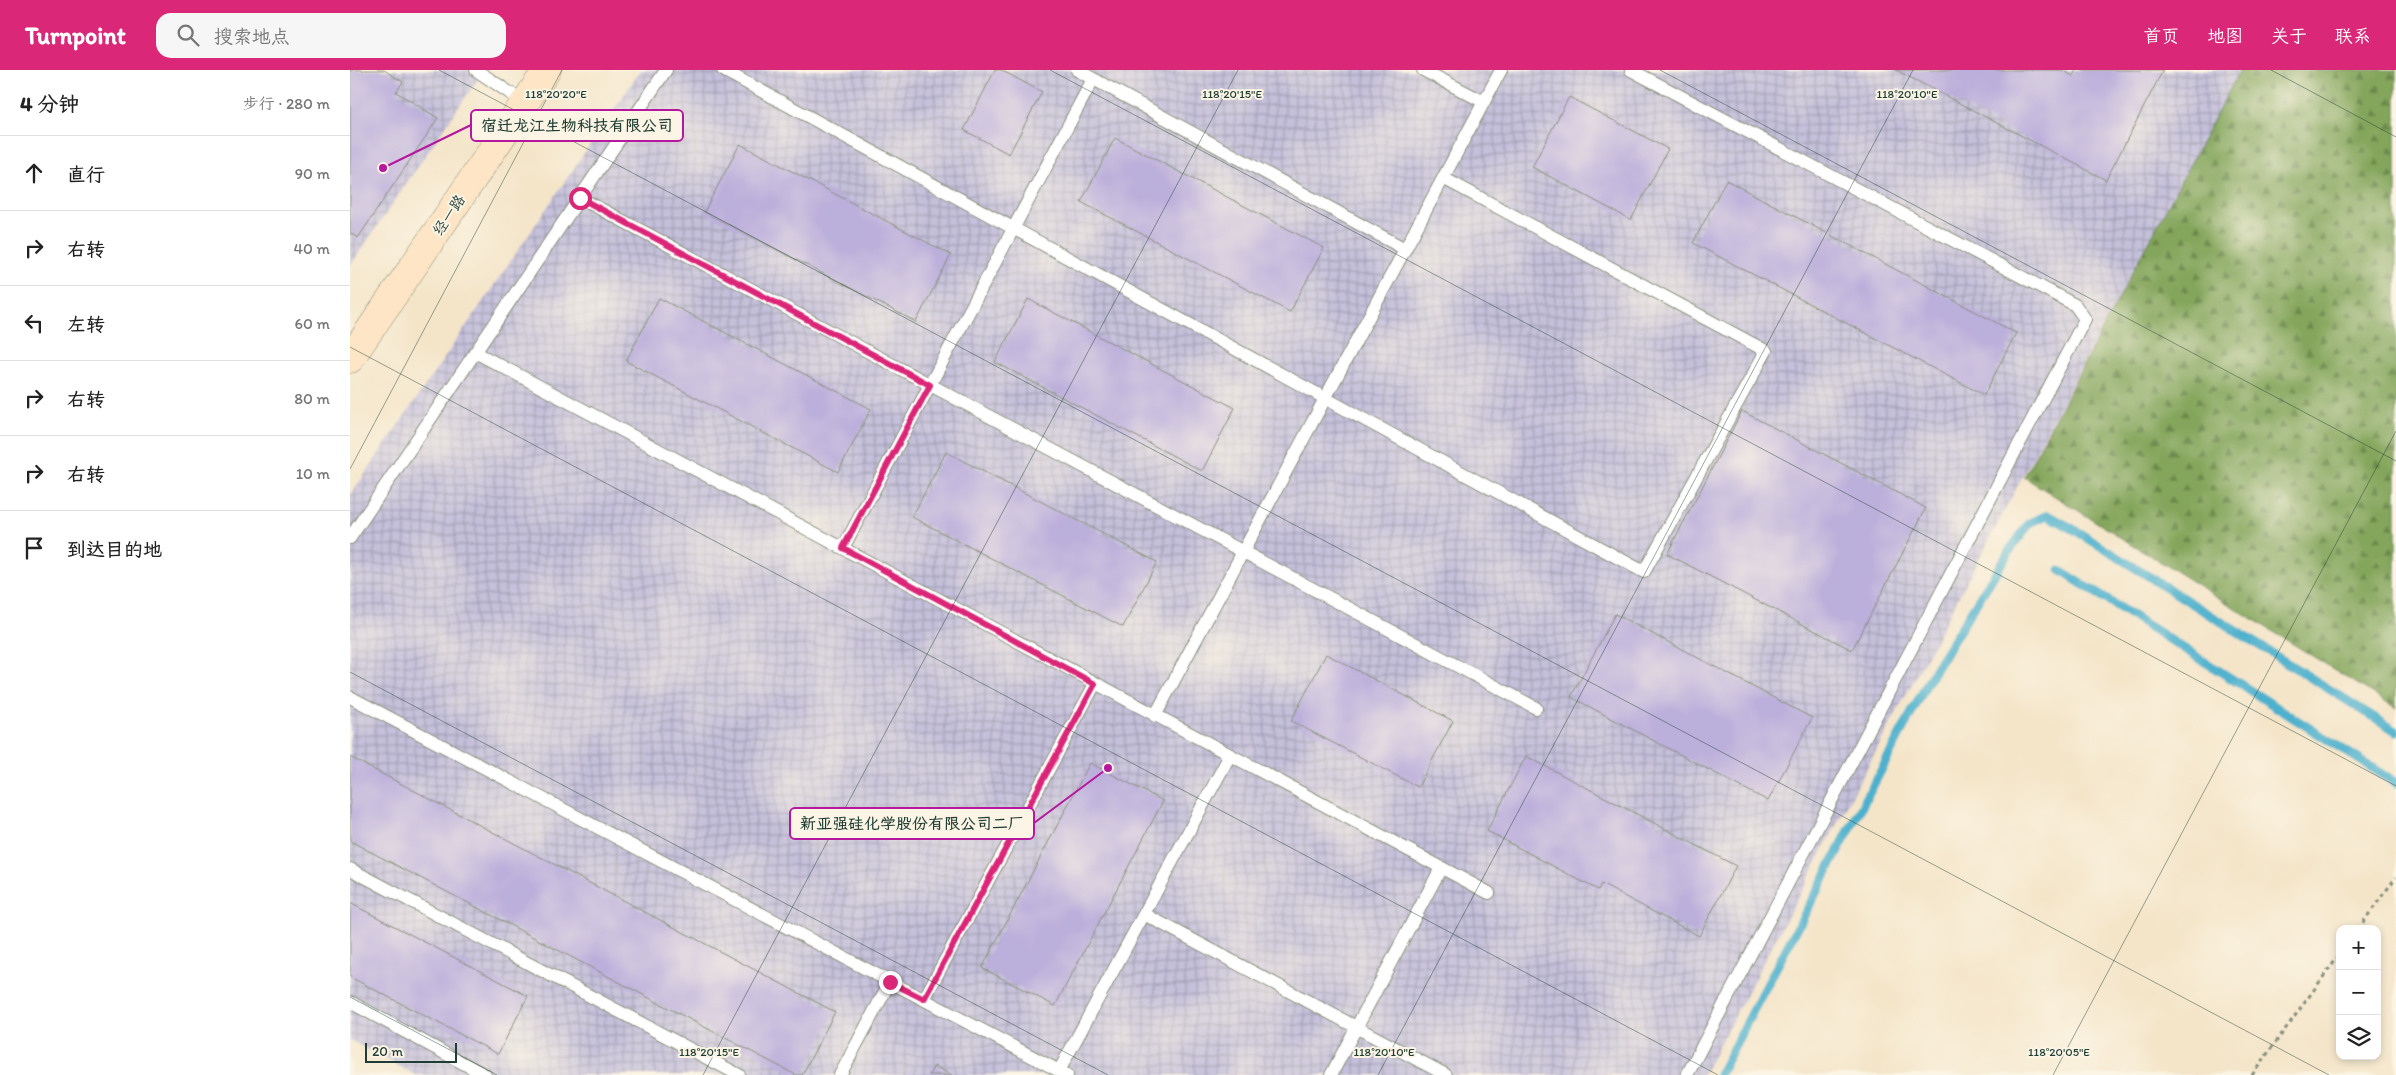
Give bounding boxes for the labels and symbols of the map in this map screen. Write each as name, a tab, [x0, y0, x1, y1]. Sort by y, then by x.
text: 118°20'20"E	[525, 87, 587, 101]
text: 118°20'15"E	[1202, 87, 1262, 101]
text: 118°20'10"E	[1876, 87, 1938, 101]
callout: 宿迁龙江生物科技有限公司	[471, 110, 683, 141]
text: 宿迁龙江生物科技有限公司	[481, 116, 673, 135]
route start	[569, 187, 592, 210]
street label: 经一路	[429, 191, 469, 239]
callout: 新亚强硅化学股份有限公司二厂	[790, 808, 1034, 839]
text: 新亚强硅化学股份有限公司二厂	[800, 814, 1024, 833]
route end	[879, 971, 902, 994]
scale bar	[365, 1040, 458, 1063]
text: 118°20'15"E	[679, 1045, 739, 1059]
text: 118°20'10"E	[1353, 1045, 1415, 1059]
text: 118°20'05"E	[2028, 1045, 2090, 1059]

